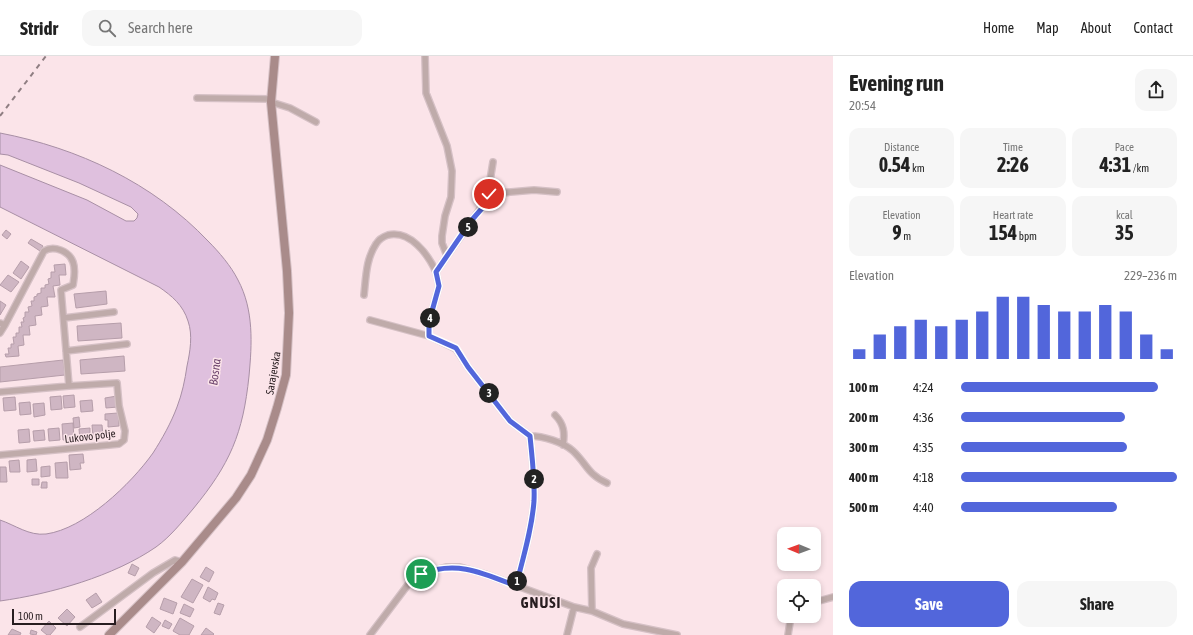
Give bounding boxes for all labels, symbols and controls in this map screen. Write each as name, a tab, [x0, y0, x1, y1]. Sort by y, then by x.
search box	[82, 10, 362, 46]
text: Stridr	[20, 17, 58, 39]
icon: search	[96, 17, 118, 39]
text: Search here	[128, 19, 193, 36]
text: Home	[983, 20, 1014, 36]
text: Map	[1036, 20, 1059, 36]
text: About	[1081, 20, 1112, 36]
text: Contact	[1134, 20, 1173, 36]
button: share	[1135, 69, 1177, 111]
text: Evening run	[849, 70, 944, 96]
text: 20:54	[849, 98, 876, 113]
text: Distance	[884, 141, 919, 153]
text: Time	[1003, 141, 1023, 153]
text: Pace	[1115, 141, 1134, 153]
text: 0.54	[879, 153, 910, 176]
text: 2:26	[997, 153, 1029, 176]
text: 4:31	[1099, 153, 1131, 176]
text: km	[910, 162, 925, 174]
text: /km	[1131, 162, 1149, 174]
pin	[472, 177, 506, 211]
icon: check	[478, 183, 500, 205]
text: Elevation	[883, 209, 921, 221]
text: Heart rate	[993, 209, 1033, 221]
text: kcal	[1116, 209, 1133, 221]
pin: 5	[458, 217, 478, 237]
text: 5	[465, 221, 471, 233]
text: 9	[892, 221, 902, 244]
text: 154	[989, 221, 1017, 244]
text: 35	[1115, 221, 1134, 244]
text: m	[902, 230, 911, 242]
text: bpm	[1017, 230, 1037, 242]
text: Elevation	[849, 268, 894, 283]
text: 229–236 m	[1124, 268, 1177, 283]
pin: 4	[420, 308, 440, 328]
text: 4	[427, 312, 433, 324]
street label: Sarajevska	[263, 350, 283, 396]
water label: Bosna	[206, 357, 224, 386]
text: 100 m	[849, 380, 878, 395]
text: 4:24	[913, 380, 934, 395]
pin: 3	[479, 383, 499, 403]
text: 3	[486, 387, 492, 399]
text: 200 m	[849, 410, 878, 425]
text: 4:36	[913, 410, 934, 425]
street label: Lukovo polje	[64, 427, 116, 445]
text: 300 m	[849, 440, 878, 455]
text: 4:35	[913, 440, 934, 455]
pin: 2	[524, 469, 544, 489]
text: 400 m	[849, 470, 878, 485]
text: 4:18	[913, 470, 934, 485]
text: 2	[531, 473, 537, 485]
text: 500 m	[849, 500, 878, 515]
text: 4:40	[913, 500, 934, 515]
north arrow	[777, 527, 821, 571]
map controls	[777, 527, 821, 623]
pin	[404, 557, 438, 591]
icon: arrive	[410, 563, 432, 585]
pin: 1	[507, 571, 527, 591]
text: 1	[514, 575, 520, 587]
button: locate	[777, 579, 821, 623]
button: Save	[849, 581, 1009, 627]
button: Share	[1017, 581, 1177, 627]
district label: GNUSI	[521, 594, 561, 611]
scale bar	[12, 607, 116, 626]
text: 100 m	[18, 610, 43, 622]

